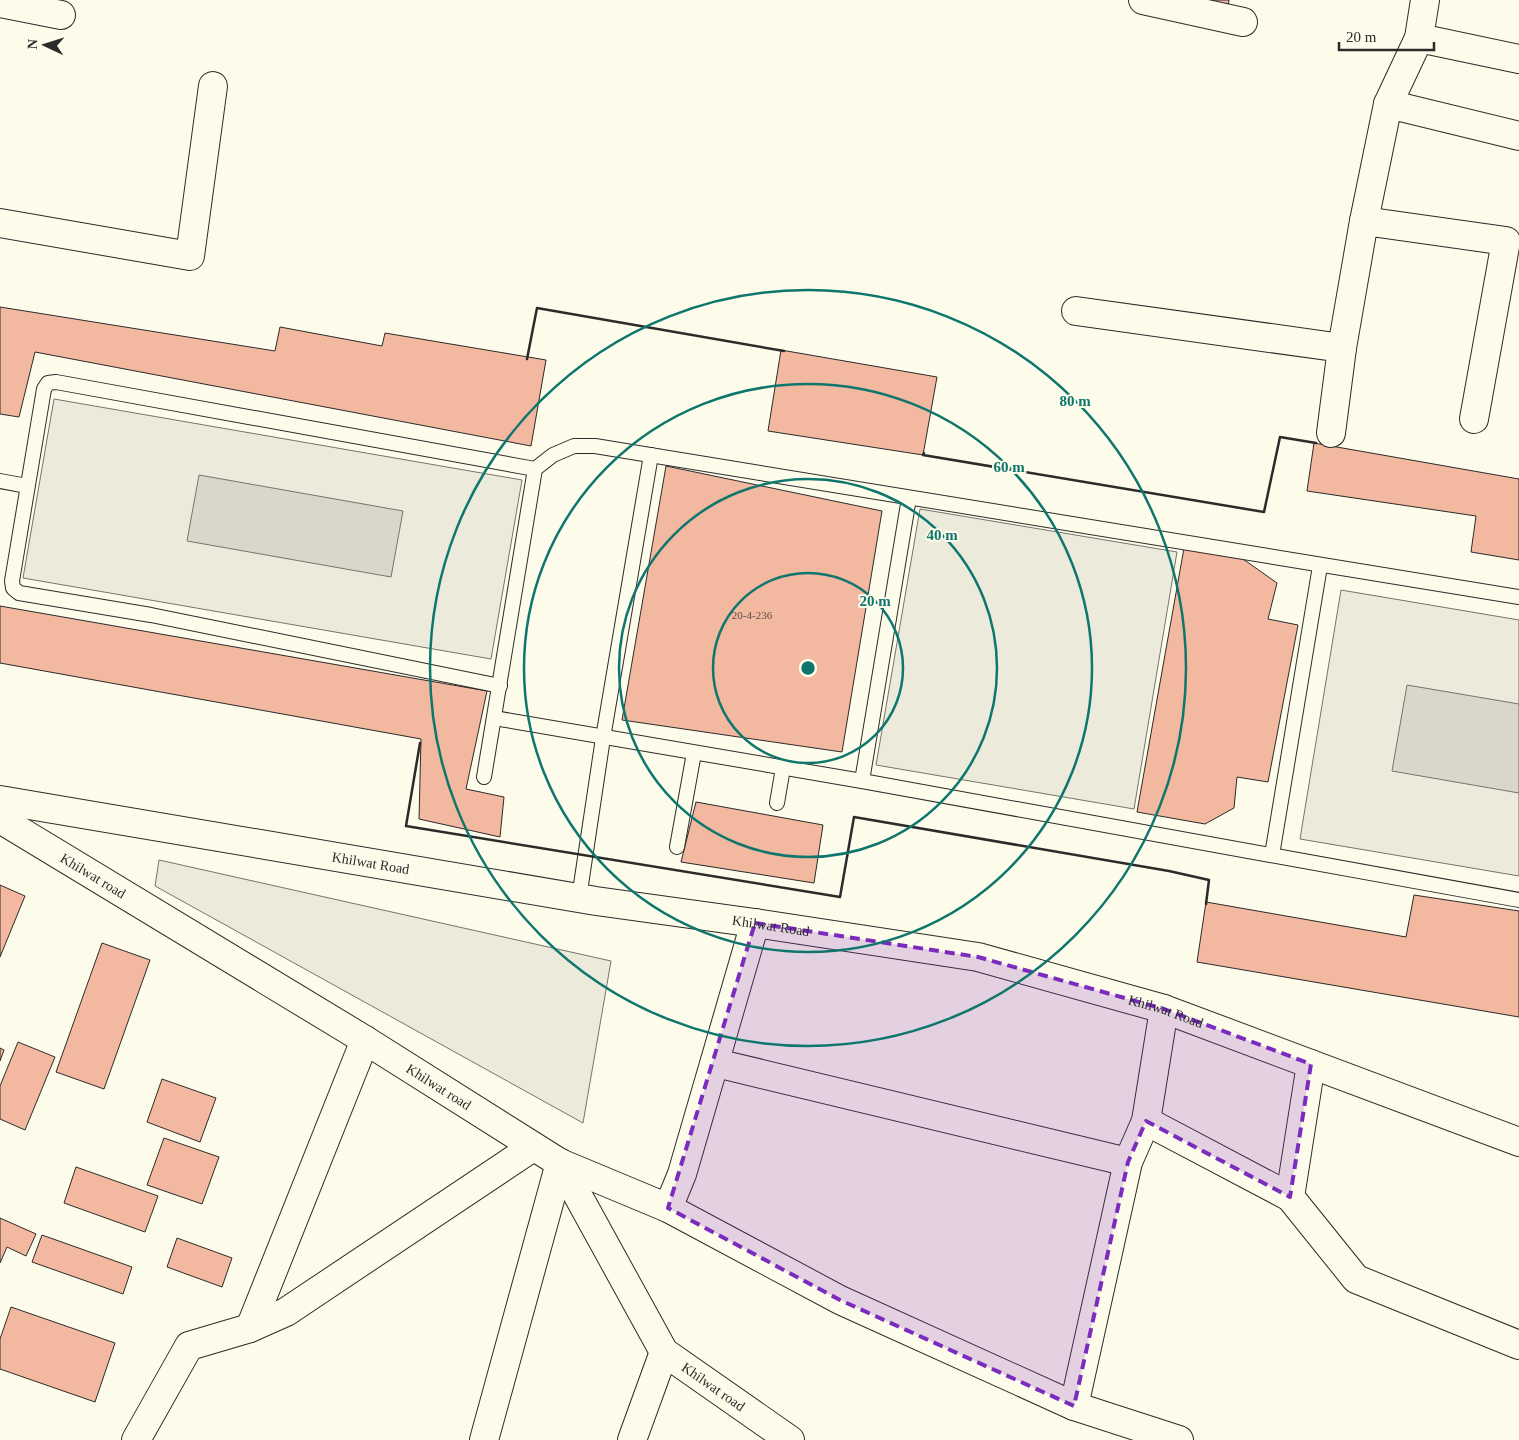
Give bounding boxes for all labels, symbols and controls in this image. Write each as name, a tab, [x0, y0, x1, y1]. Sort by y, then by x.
north arrow	[20, 20, 70, 70]
scale bar	[1339, 20, 1434, 52]
text: 20 m	[1346, 29, 1377, 45]
text: N	[25, 39, 40, 50]
text: 80 m	[1059, 393, 1091, 409]
text: 60 m	[993, 459, 1025, 475]
text: 40 m	[926, 527, 958, 543]
text: 20 m	[859, 593, 891, 609]
house number: 20-4-236	[732, 609, 773, 621]
centre of rings	[799, 659, 817, 677]
street label: Khilwat Road	[331, 849, 411, 877]
street label: Khilwat road	[58, 850, 129, 901]
street label: Khilwat Road	[731, 912, 811, 939]
street label: Khilwat Road	[1127, 992, 1205, 1031]
street label: Khilwat road	[404, 1061, 474, 1113]
street label: Khilwat road	[679, 1359, 748, 1414]

